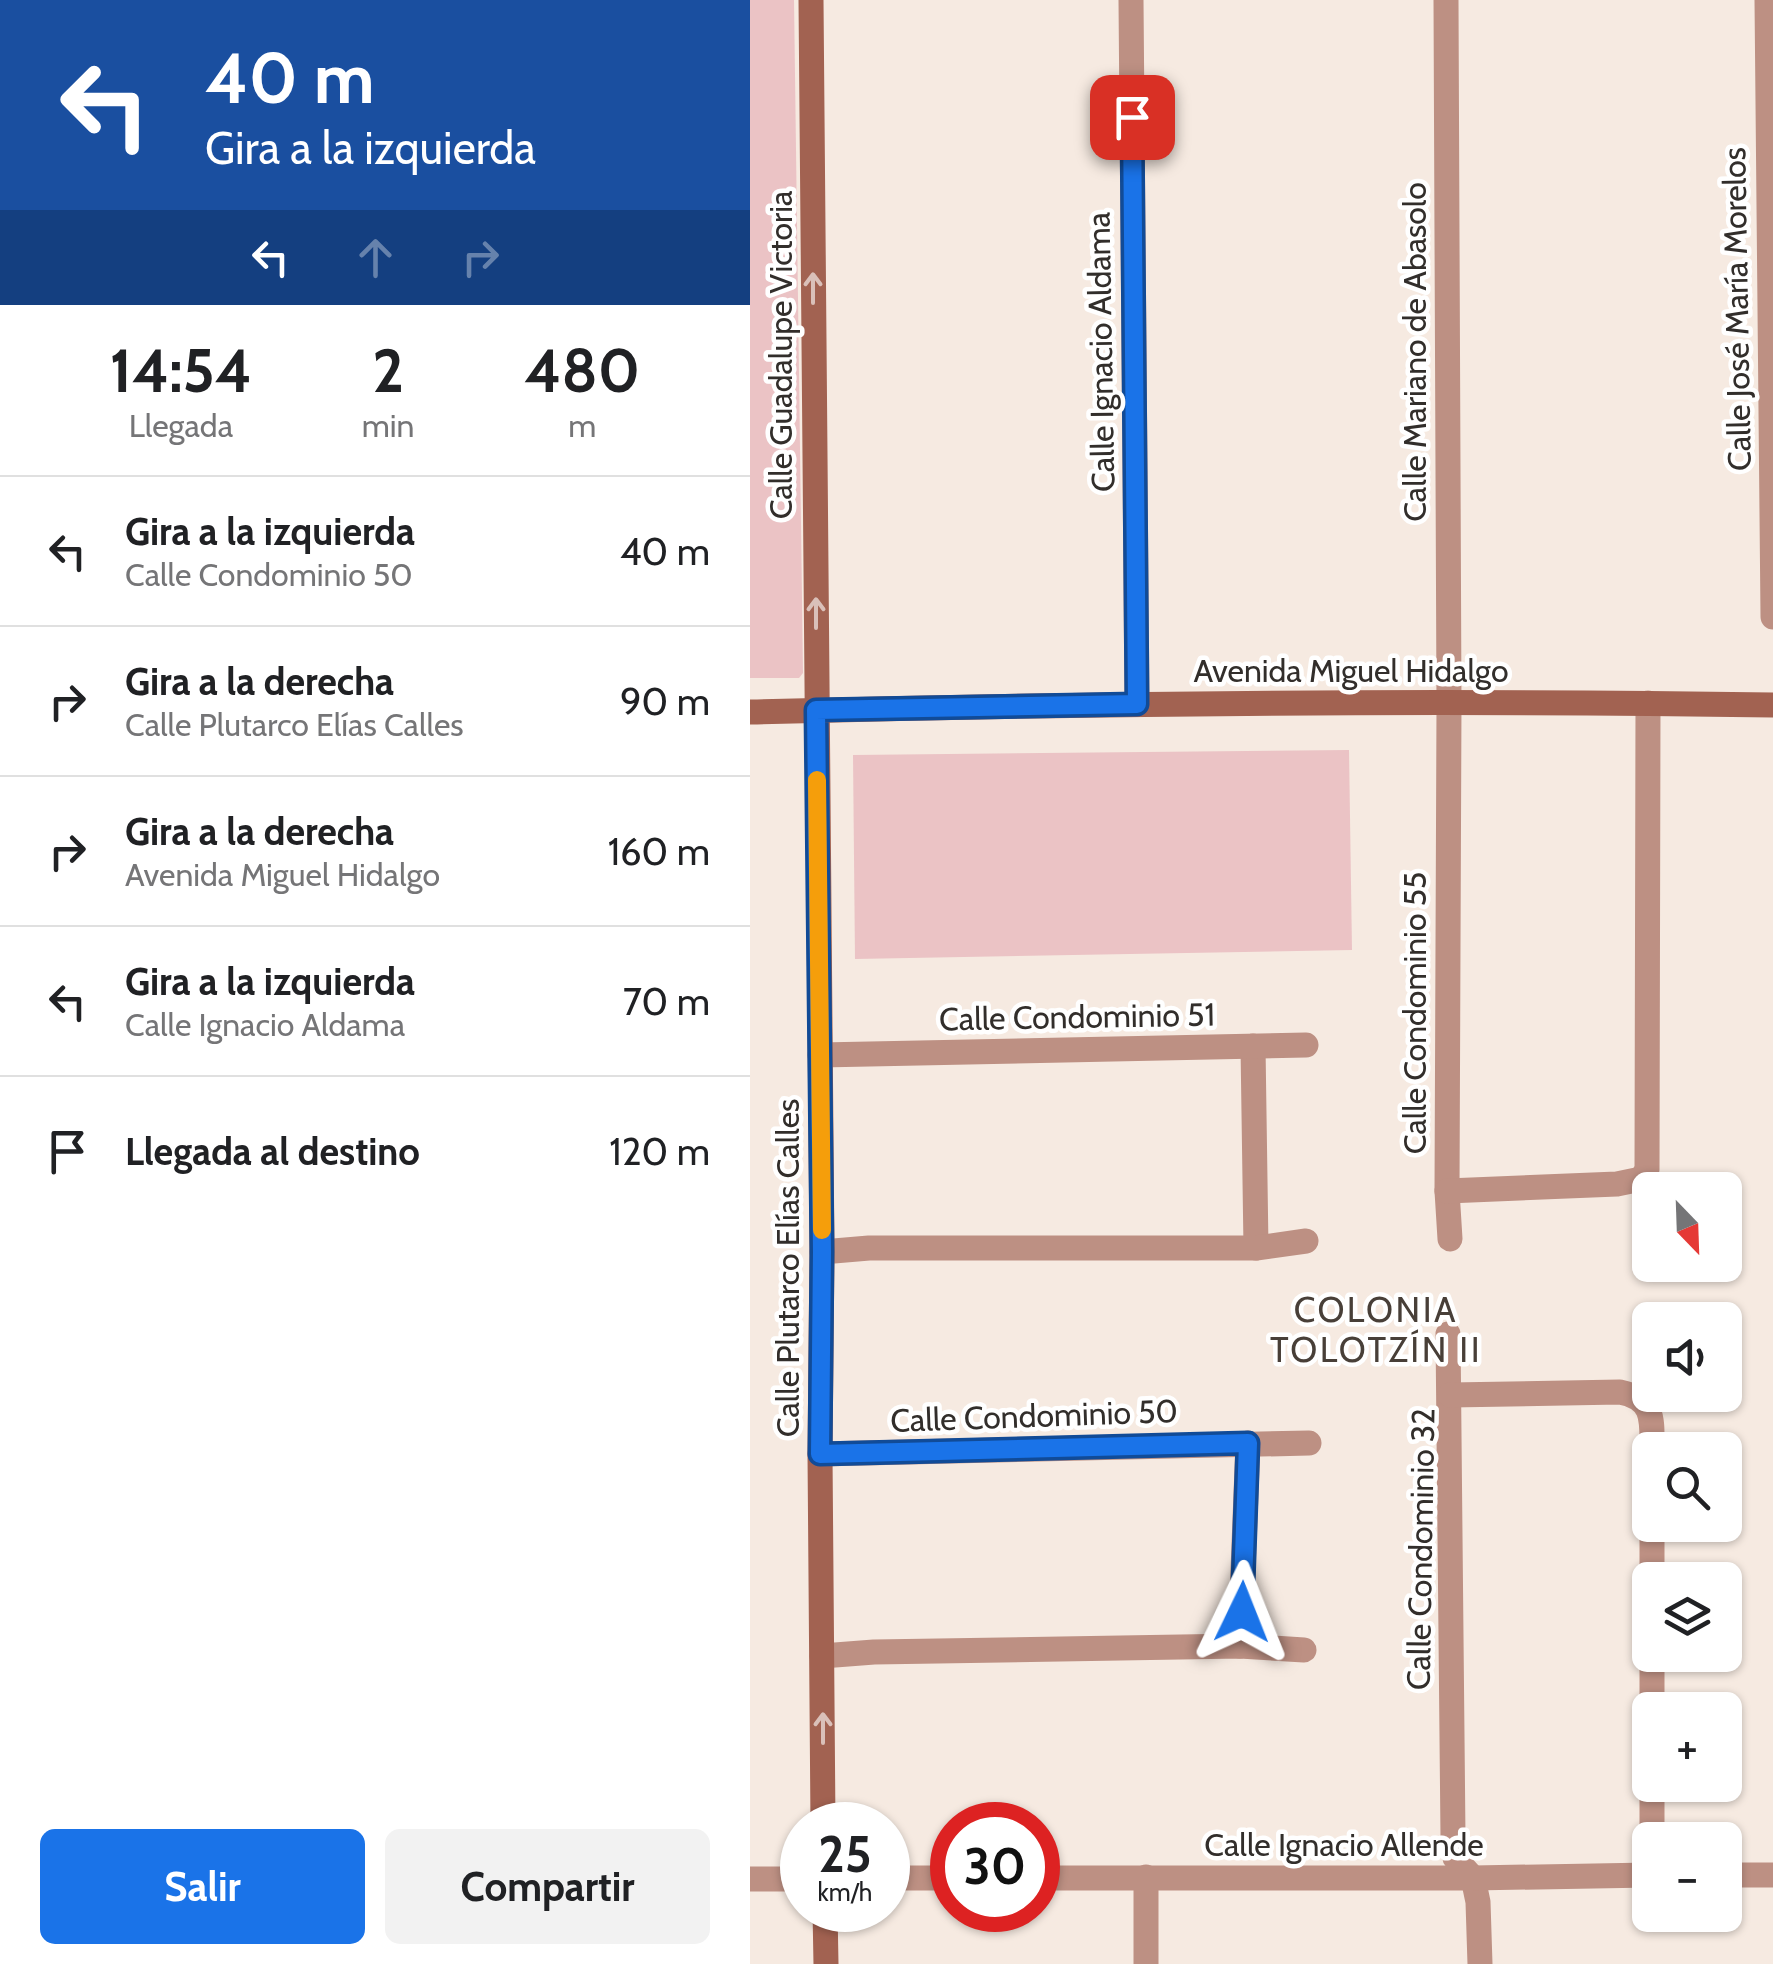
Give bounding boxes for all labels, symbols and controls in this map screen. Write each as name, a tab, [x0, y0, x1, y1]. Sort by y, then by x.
text: 40 m	[205, 35, 374, 121]
icon: left	[40, 40, 170, 170]
pin	[1090, 75, 1175, 160]
icon: arrive	[1105, 90, 1160, 145]
text: Gira a la izquierda	[205, 121, 536, 175]
street label: Calle José María Morelos	[1714, 147, 1759, 471]
street label: Calle Mariano de Abasolo	[1395, 182, 1434, 522]
street label: Calle Guadalupe Victoria	[761, 190, 800, 519]
street label: Calle Ignacio Aldama	[1079, 211, 1122, 492]
icon: left	[243, 230, 298, 285]
icon: ahead	[348, 230, 403, 285]
icon: right	[453, 230, 508, 285]
one-way arrow	[804, 272, 822, 304]
text: 14:54	[110, 334, 252, 407]
text: 2	[372, 334, 404, 407]
text: 480	[524, 334, 640, 407]
text: Llegada	[129, 406, 233, 445]
text: min	[362, 406, 415, 445]
text: m	[568, 406, 596, 445]
text: Gira a la izquierda	[125, 508, 415, 555]
icon: left	[40, 524, 95, 579]
text: 40 m	[620, 528, 710, 575]
text: Calle Condominio 50	[125, 555, 413, 594]
one-way arrow	[806, 597, 826, 630]
street label: Avenida Miguel Hidalgo	[1193, 651, 1509, 690]
text: Gira a la derecha	[125, 658, 394, 705]
icon: right	[40, 674, 95, 729]
text: 90 m	[620, 678, 710, 725]
text: Calle Plutarco Elías Calles	[125, 705, 464, 744]
text: Gira a la derecha	[125, 808, 394, 855]
icon: right	[40, 824, 95, 879]
text: 160 m	[608, 828, 710, 875]
text: Avenida Miguel Hidalgo	[125, 855, 440, 894]
street label: Calle Condominio 55	[1395, 872, 1434, 1154]
text: Gira a la izquierda	[125, 958, 415, 1005]
icon: left	[40, 974, 95, 1029]
text: 70 m	[623, 978, 710, 1025]
street label: Calle Condominio 51	[939, 995, 1215, 1038]
text: Calle Ignacio Aldama	[125, 1005, 405, 1044]
street label: Calle Plutarco Elías Calles	[768, 1099, 807, 1437]
icon: arrive	[40, 1124, 95, 1179]
text: Llegada al destino	[125, 1128, 420, 1175]
text: 120 m	[609, 1128, 710, 1175]
north arrow	[1632, 1172, 1742, 1282]
map controls	[1632, 1172, 1742, 1932]
district label: COLONIA TOLOTZÍN II	[1270, 1288, 1482, 1371]
button: sound	[1632, 1302, 1742, 1412]
street label: Calle Condominio 50	[890, 1391, 1178, 1440]
street label: Calle Condominio 32	[1399, 1408, 1442, 1690]
button: search	[1632, 1432, 1742, 1542]
position arrow	[1190, 1560, 1294, 1664]
button: layers	[1632, 1562, 1742, 1672]
button: +	[1632, 1692, 1742, 1802]
one-way arrow	[814, 1712, 832, 1744]
speed limit sign: 30	[930, 1802, 1060, 1932]
button: −	[1632, 1822, 1742, 1932]
text: 25	[818, 1824, 872, 1885]
street label: Calle Ignacio Allende	[1204, 1825, 1484, 1864]
button: Salir	[40, 1829, 365, 1944]
button: Compartir	[385, 1829, 710, 1944]
text: km/h	[818, 1877, 872, 1907]

